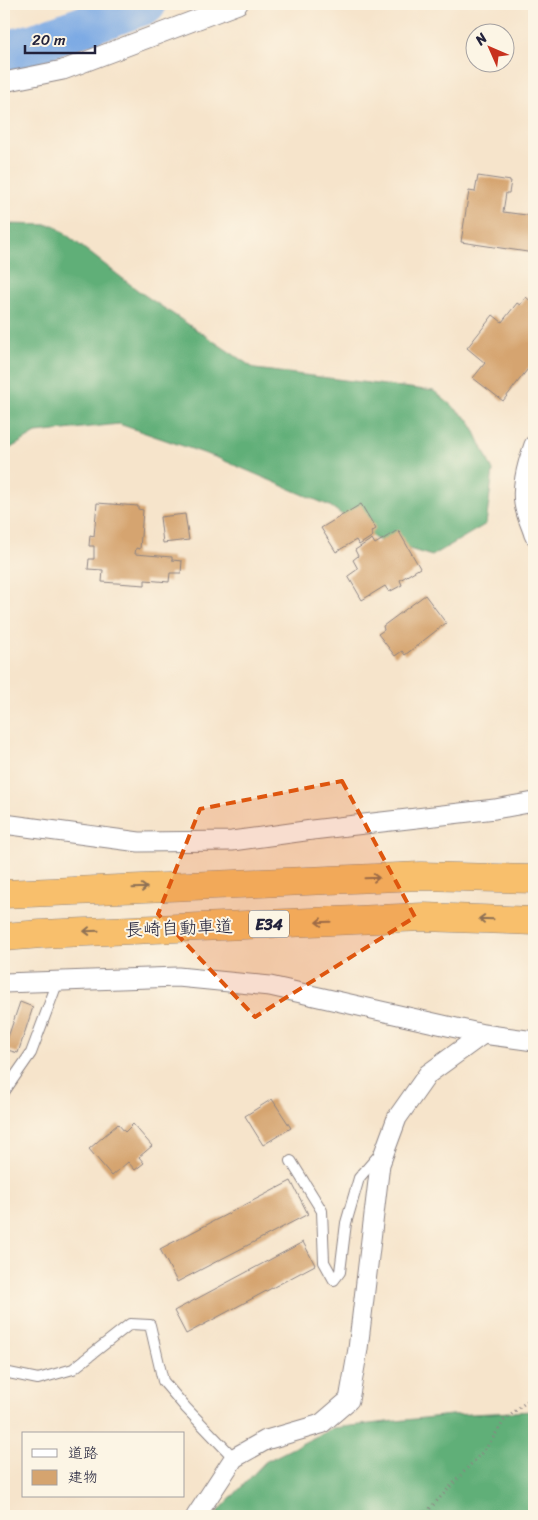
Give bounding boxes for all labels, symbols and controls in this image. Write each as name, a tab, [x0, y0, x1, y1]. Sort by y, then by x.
scale bar	[25, 22, 95, 54]
north arrow	[466, 22, 516, 72]
text: 20 m	[32, 27, 66, 53]
text: N	[468, 27, 494, 52]
one-way arrow	[364, 873, 380, 882]
one-way arrow	[132, 883, 148, 892]
street label: 長崎自動車道	[124, 910, 234, 946]
road number: E34	[249, 911, 289, 938]
one-way arrow	[478, 914, 494, 924]
one-way arrow	[315, 917, 331, 926]
one-way arrow	[83, 927, 99, 936]
legend	[22, 1432, 185, 1498]
text: 道路	[68, 1440, 98, 1466]
text: 建物	[68, 1464, 98, 1490]

